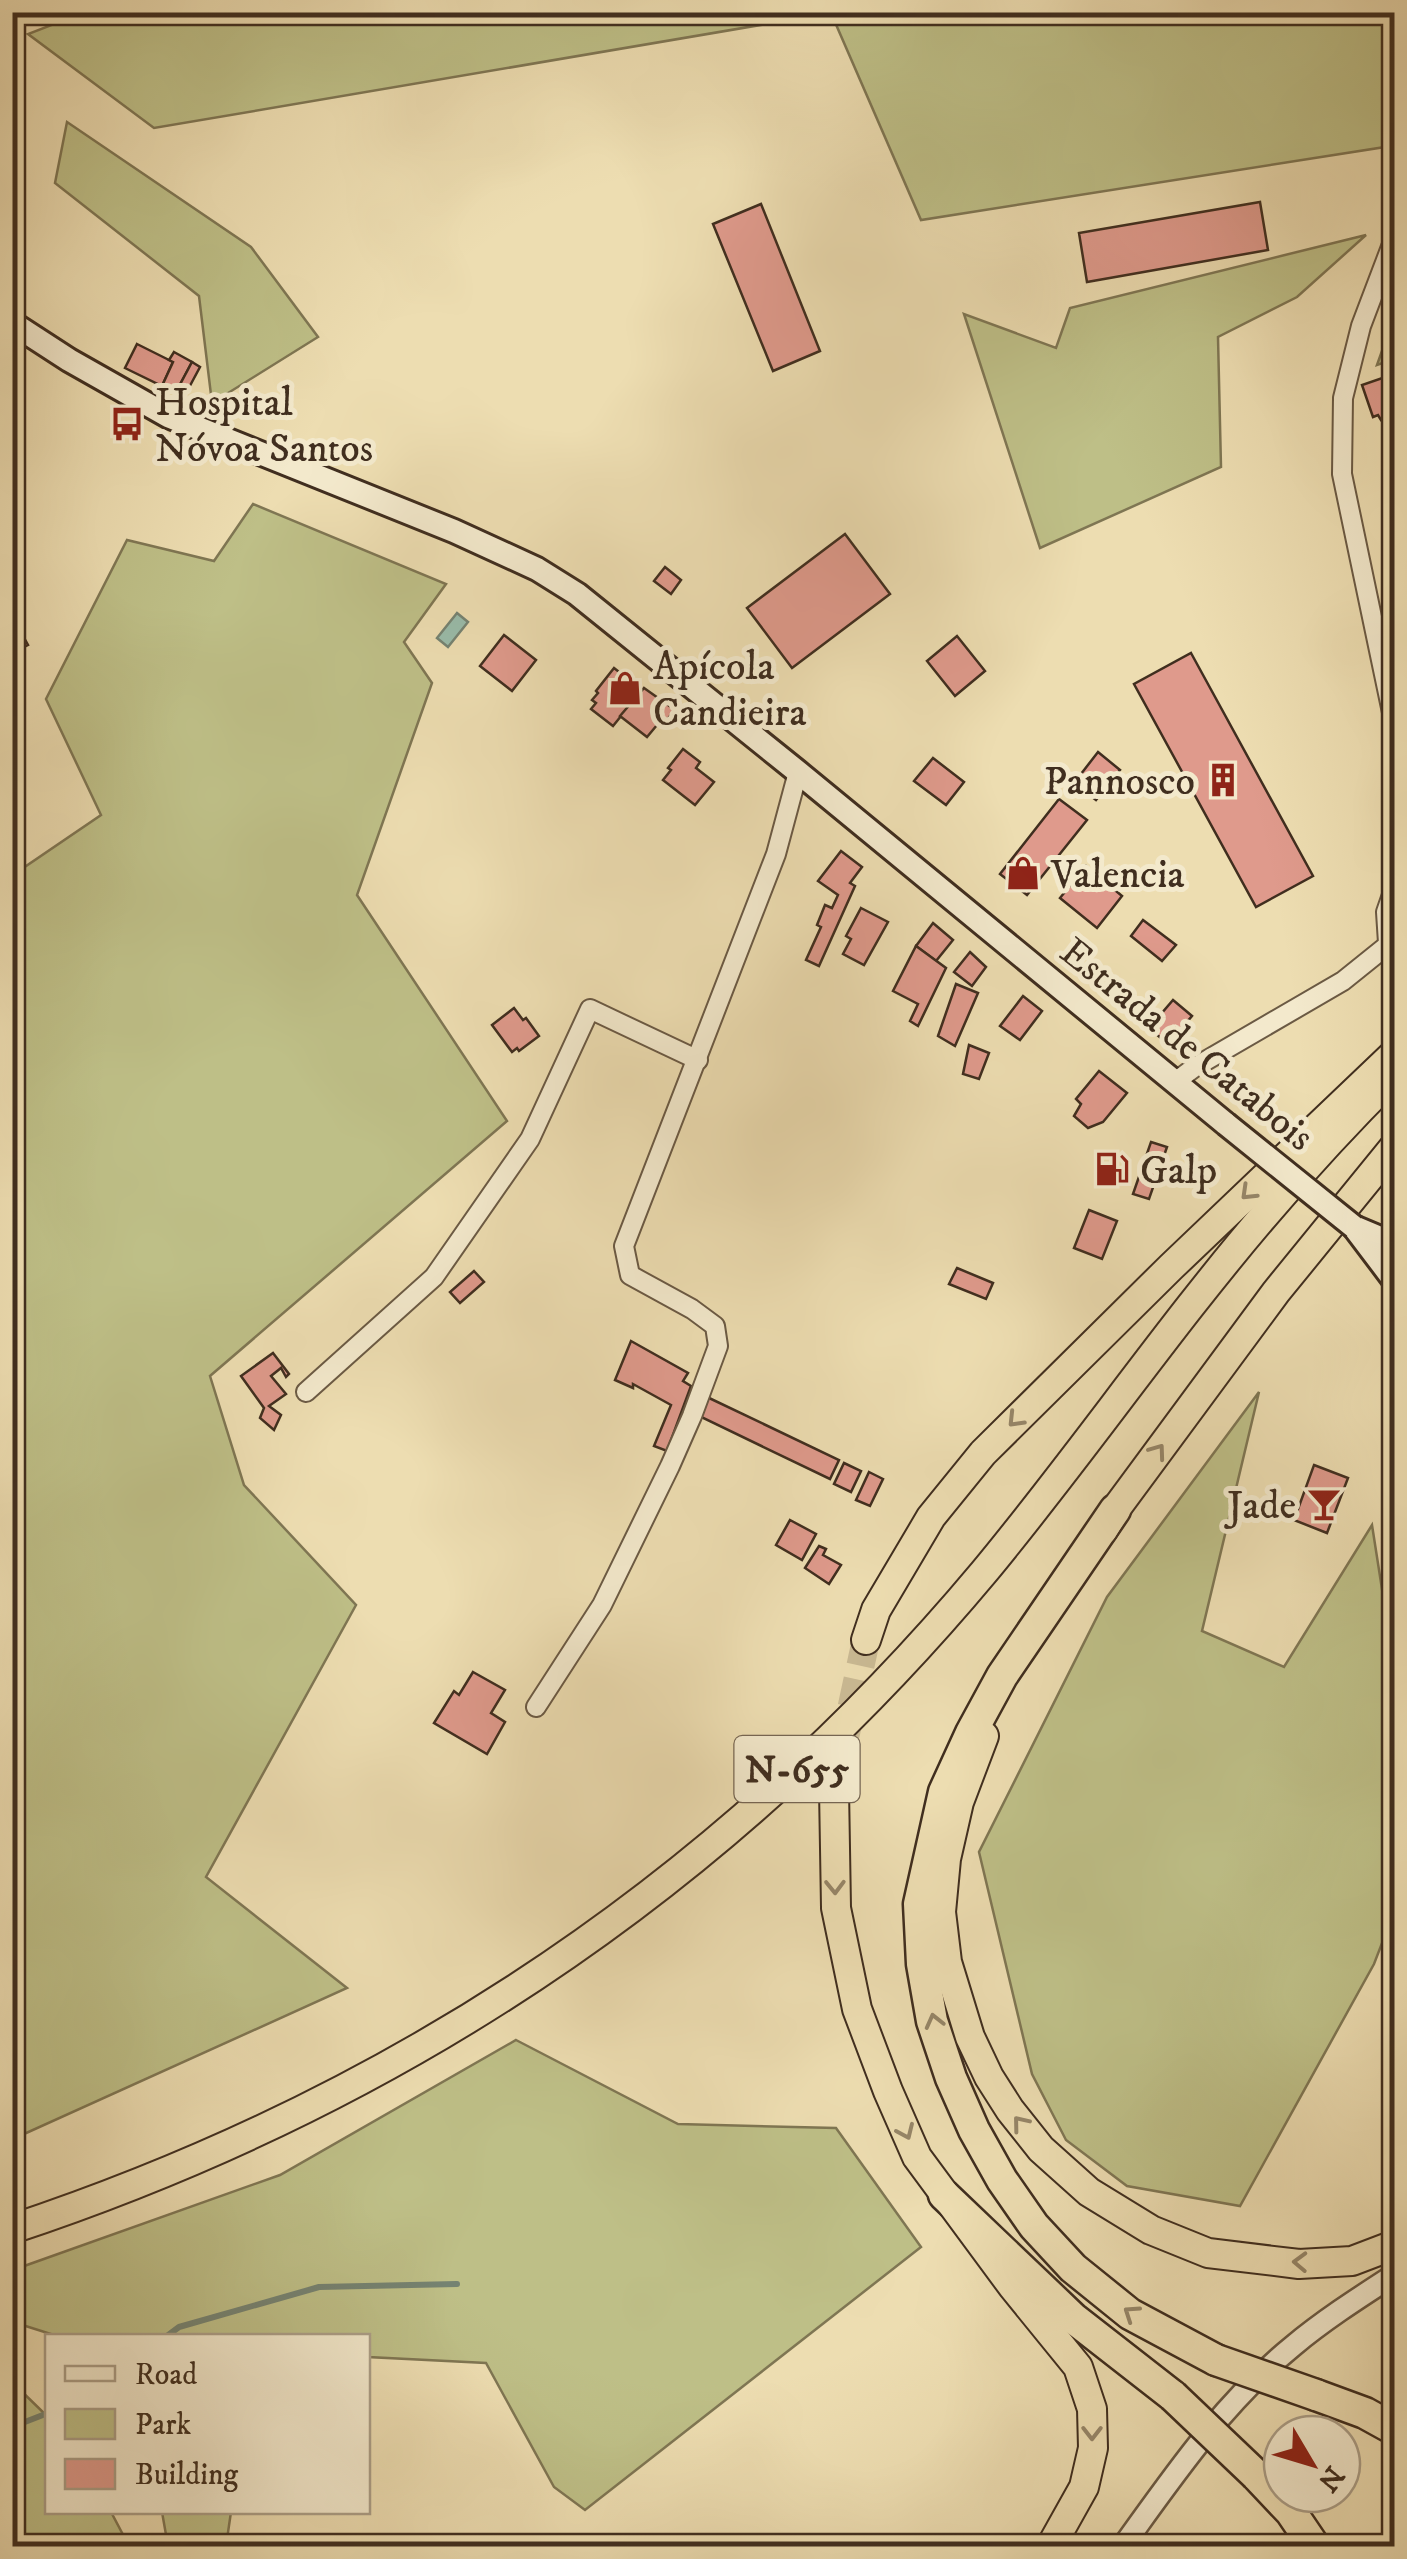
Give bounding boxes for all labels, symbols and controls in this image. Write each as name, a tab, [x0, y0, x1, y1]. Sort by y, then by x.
place label: Hospital Nóvoa Santos	[155, 379, 373, 475]
bus stop icon: Hospital Nóvoa Santos	[108, 405, 146, 443]
place label: Apícola Candieira	[653, 643, 806, 739]
shop icon: Apícola Candieira	[606, 669, 644, 707]
place label: Pannosco	[1044, 758, 1195, 808]
building icon: Pannosco	[1204, 761, 1242, 799]
place label: Valencia	[1050, 851, 1185, 901]
shop icon: Valencia	[1004, 854, 1042, 892]
street label: Estrada de Catabois	[1049, 928, 1323, 1163]
place label: Galp	[1140, 1147, 1217, 1197]
fuel station icon: Galp	[1093, 1150, 1131, 1188]
one-way arrow	[1242, 1182, 1260, 1200]
one-way arrow	[1009, 1408, 1027, 1427]
one-way arrow	[1146, 1444, 1164, 1462]
place label: Jade	[1223, 1482, 1296, 1532]
bar icon: Jade	[1305, 1485, 1343, 1523]
road number: N-655	[734, 1736, 860, 1802]
one-way arrow	[825, 1879, 846, 1895]
one-way arrow	[924, 2013, 945, 2031]
one-way arrow	[1014, 2116, 1032, 2134]
one-way arrow	[894, 2122, 914, 2140]
one-way arrow	[1291, 2252, 1307, 2273]
one-way arrow	[1124, 2306, 1142, 2325]
legend	[45, 2334, 370, 2514]
text: Road	[135, 2357, 197, 2394]
text: Park	[135, 2407, 191, 2444]
north arrow	[1262, 2414, 1362, 2514]
one-way arrow	[1081, 2426, 1103, 2441]
text: Building	[135, 2457, 239, 2494]
text: N	[1310, 2459, 1351, 2498]

